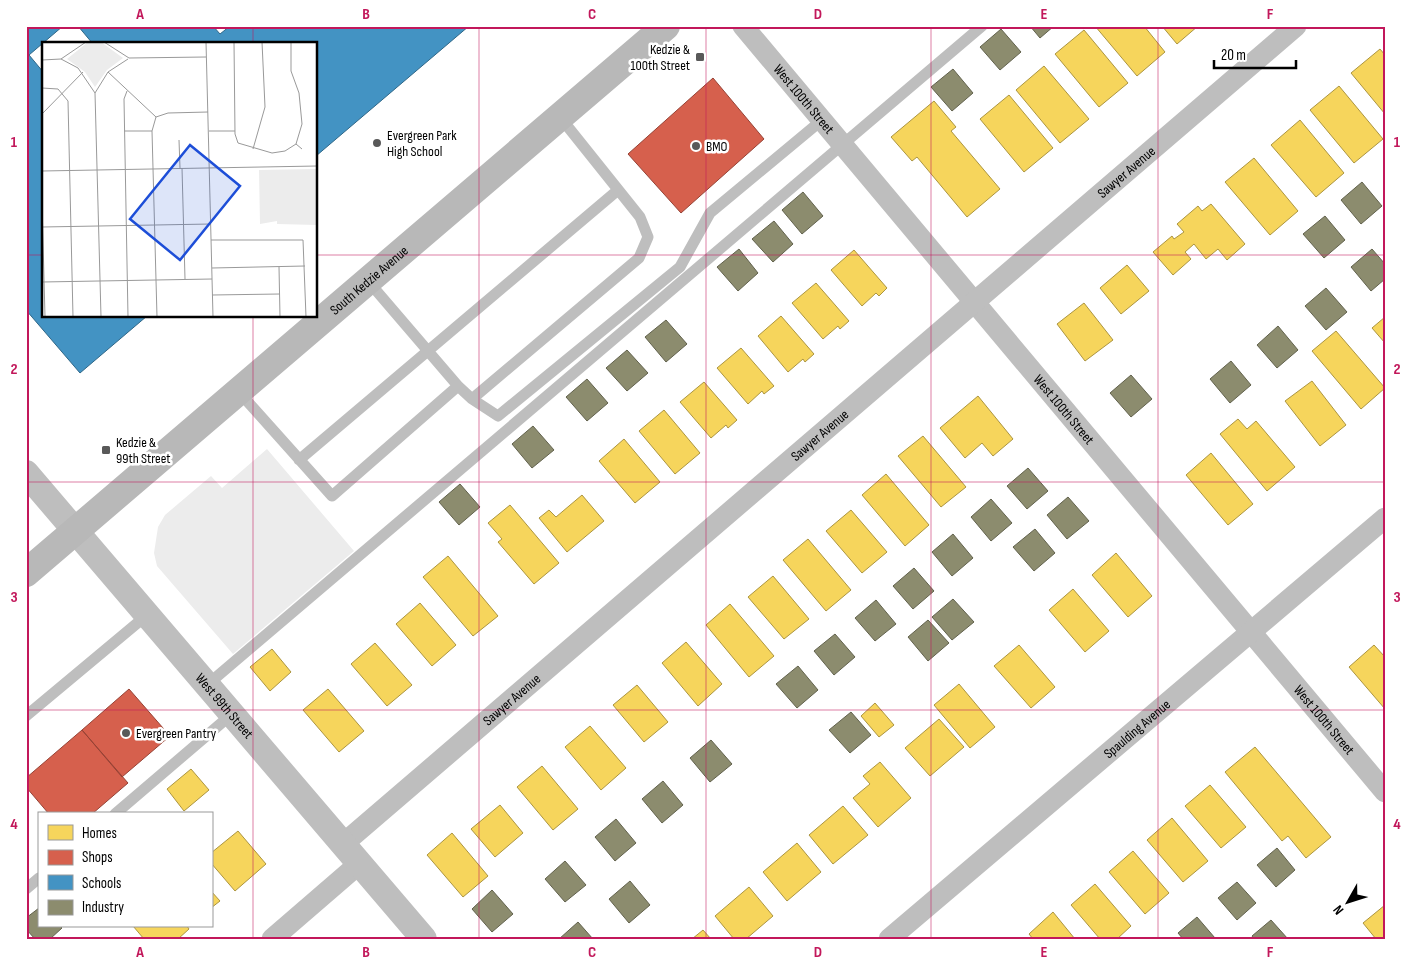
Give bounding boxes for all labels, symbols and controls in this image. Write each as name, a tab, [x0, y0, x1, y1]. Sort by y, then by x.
text: A	[135, 5, 144, 24]
text: B	[362, 5, 370, 24]
text: C	[588, 5, 596, 24]
text: D	[814, 5, 822, 24]
text: E	[1041, 5, 1048, 24]
text: F	[1267, 5, 1274, 24]
scale bar	[1214, 38, 1296, 70]
place label: Kedzie & 100th Street	[631, 41, 690, 74]
inset map	[42, 42, 318, 318]
text: 20 m	[1221, 46, 1246, 65]
marker: Kedzie & 100th Street	[694, 51, 706, 63]
street label: West 100th Street	[770, 61, 838, 137]
place label: Evergreen Park High School	[387, 127, 457, 160]
text: 1	[11, 133, 18, 152]
text: 1	[1394, 133, 1401, 152]
marker: Evergreen Park High School	[371, 137, 383, 149]
place label: BMO	[706, 138, 728, 155]
marker: BMO	[690, 140, 702, 152]
street label: Sawyer Avenue	[1094, 143, 1159, 202]
street label: South Kedzie Avenue	[327, 242, 412, 319]
text: 2	[10, 360, 18, 379]
text: 2	[1393, 360, 1401, 379]
street label: West 100th Street	[1030, 371, 1098, 448]
street label: Sawyer Avenue	[788, 406, 852, 465]
place label: Kedzie & 99th Street	[116, 434, 171, 467]
marker: Kedzie & 99th Street	[100, 444, 112, 456]
text: 3	[10, 588, 18, 607]
text: 3	[1393, 588, 1401, 607]
street label: West 99th Street	[192, 670, 257, 742]
street label: Sawyer Avenue	[479, 670, 544, 729]
street label: West 100th Street	[1290, 682, 1358, 758]
street label: Spaulding Avenue	[1100, 696, 1174, 762]
place label: Evergreen Pantry	[136, 725, 217, 742]
marker: Evergreen Pantry	[120, 727, 132, 739]
legend	[38, 812, 212, 928]
text: 4	[10, 815, 18, 834]
text: 4	[1393, 815, 1401, 834]
text: Homes	[82, 824, 117, 843]
text: Shops	[82, 848, 113, 867]
text: Schools	[82, 874, 121, 893]
north arrow	[1324, 878, 1374, 928]
text: Industry	[82, 898, 124, 917]
text: N	[1329, 902, 1347, 918]
text: A	[135, 943, 144, 962]
text: B	[362, 943, 370, 962]
text: C	[588, 943, 596, 962]
text: D	[814, 943, 822, 962]
text: E	[1041, 943, 1048, 962]
text: F	[1267, 943, 1274, 962]

